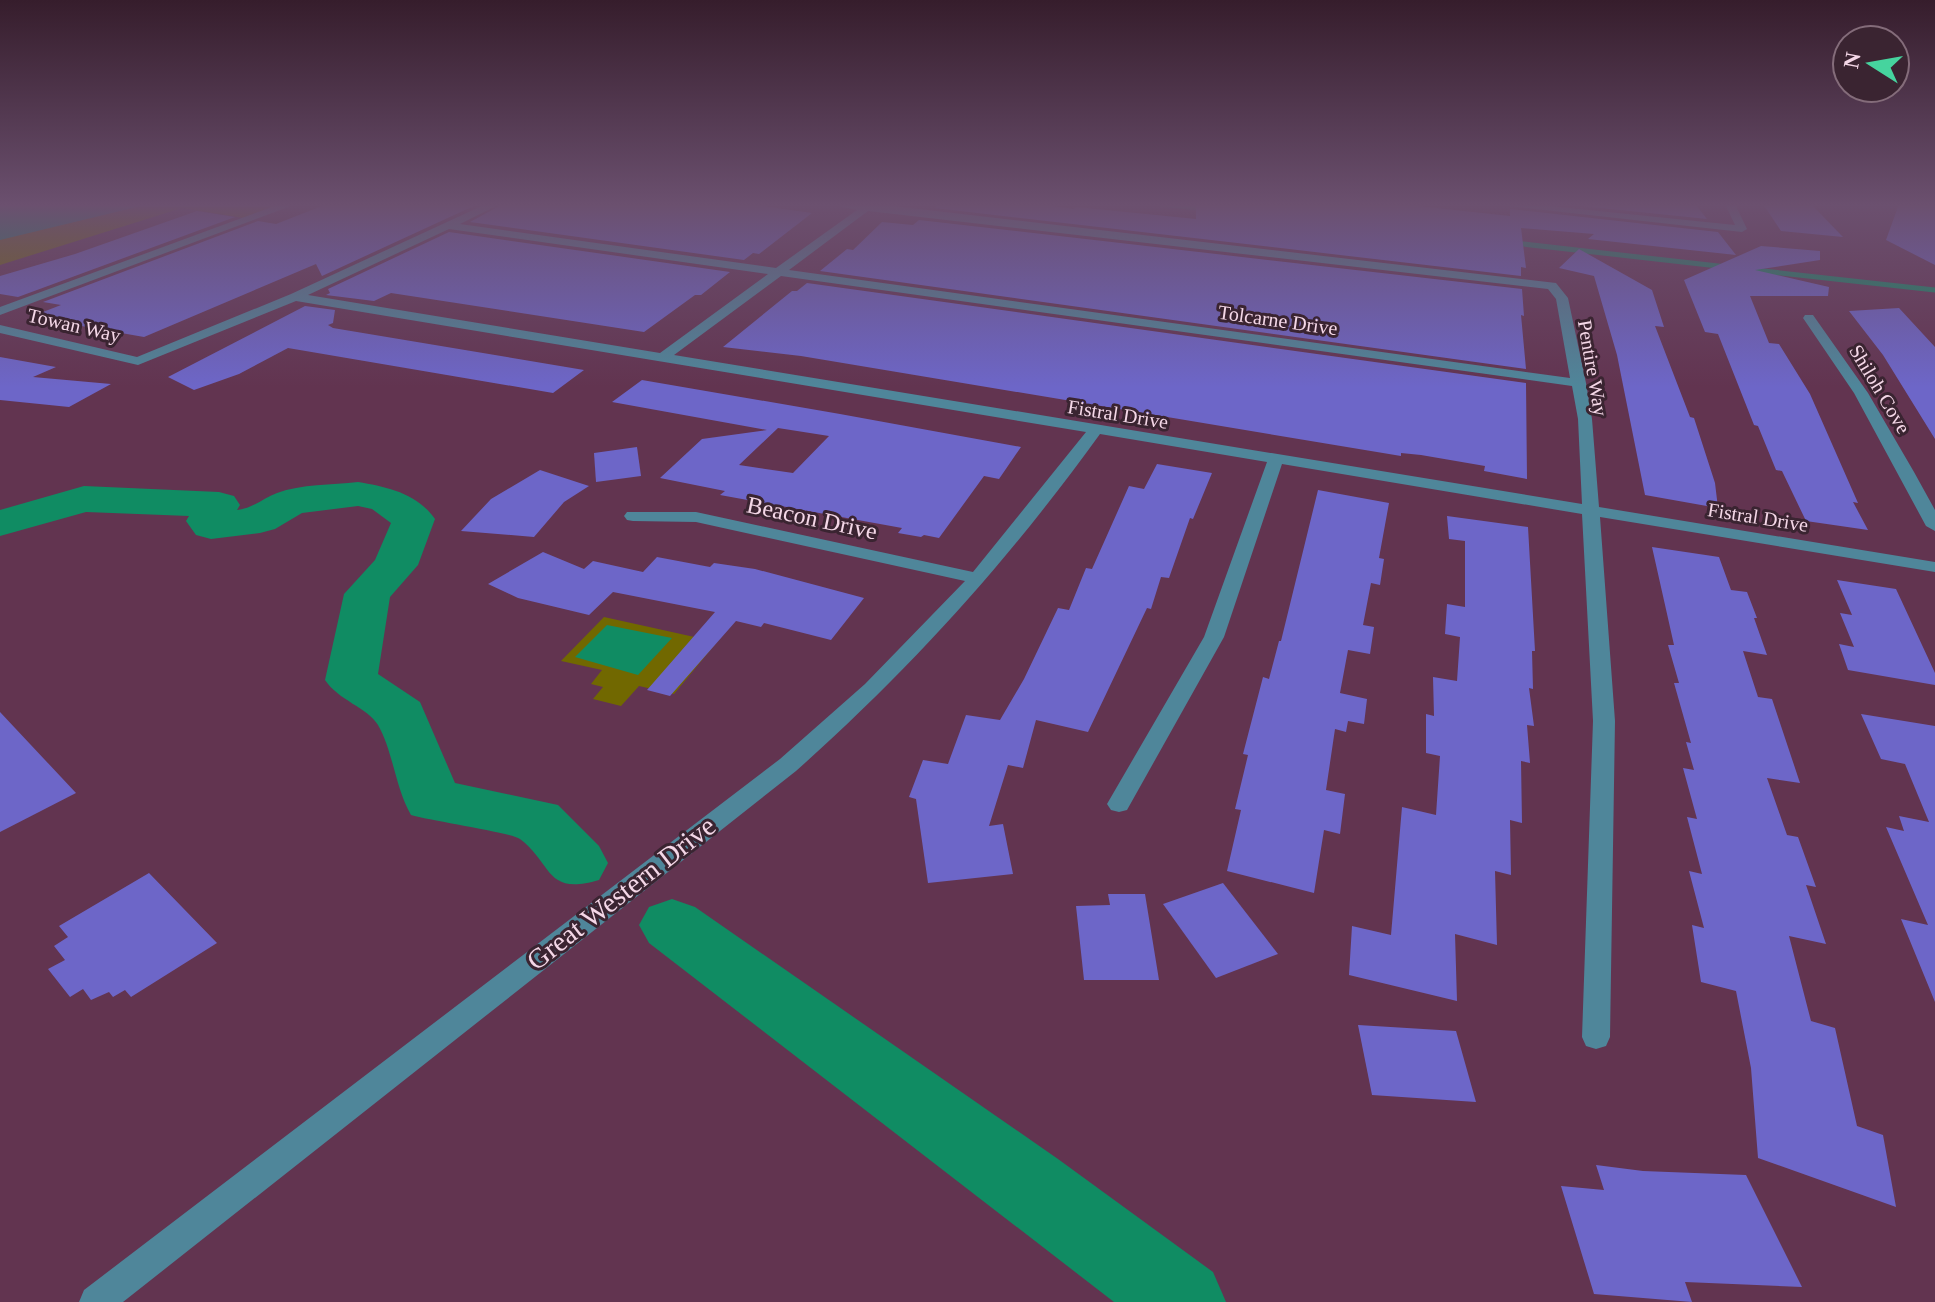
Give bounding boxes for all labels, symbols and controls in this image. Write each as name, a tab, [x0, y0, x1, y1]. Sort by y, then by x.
north arrow	[1831, 24, 1911, 104]
text: N	[1838, 50, 1866, 70]
street label: Tolcarne Drive	[1217, 301, 1339, 339]
street label: Towan Way	[25, 304, 123, 347]
street label: Pentire Way	[1573, 318, 1612, 418]
street label: Shiloh Cove	[1845, 341, 1915, 437]
street label: Fistral Drive	[1066, 395, 1170, 433]
street label: Beacon Drive	[744, 491, 880, 545]
street label: Fistral Drive	[1706, 498, 1810, 536]
street label: Great Western Drive	[521, 810, 721, 976]

